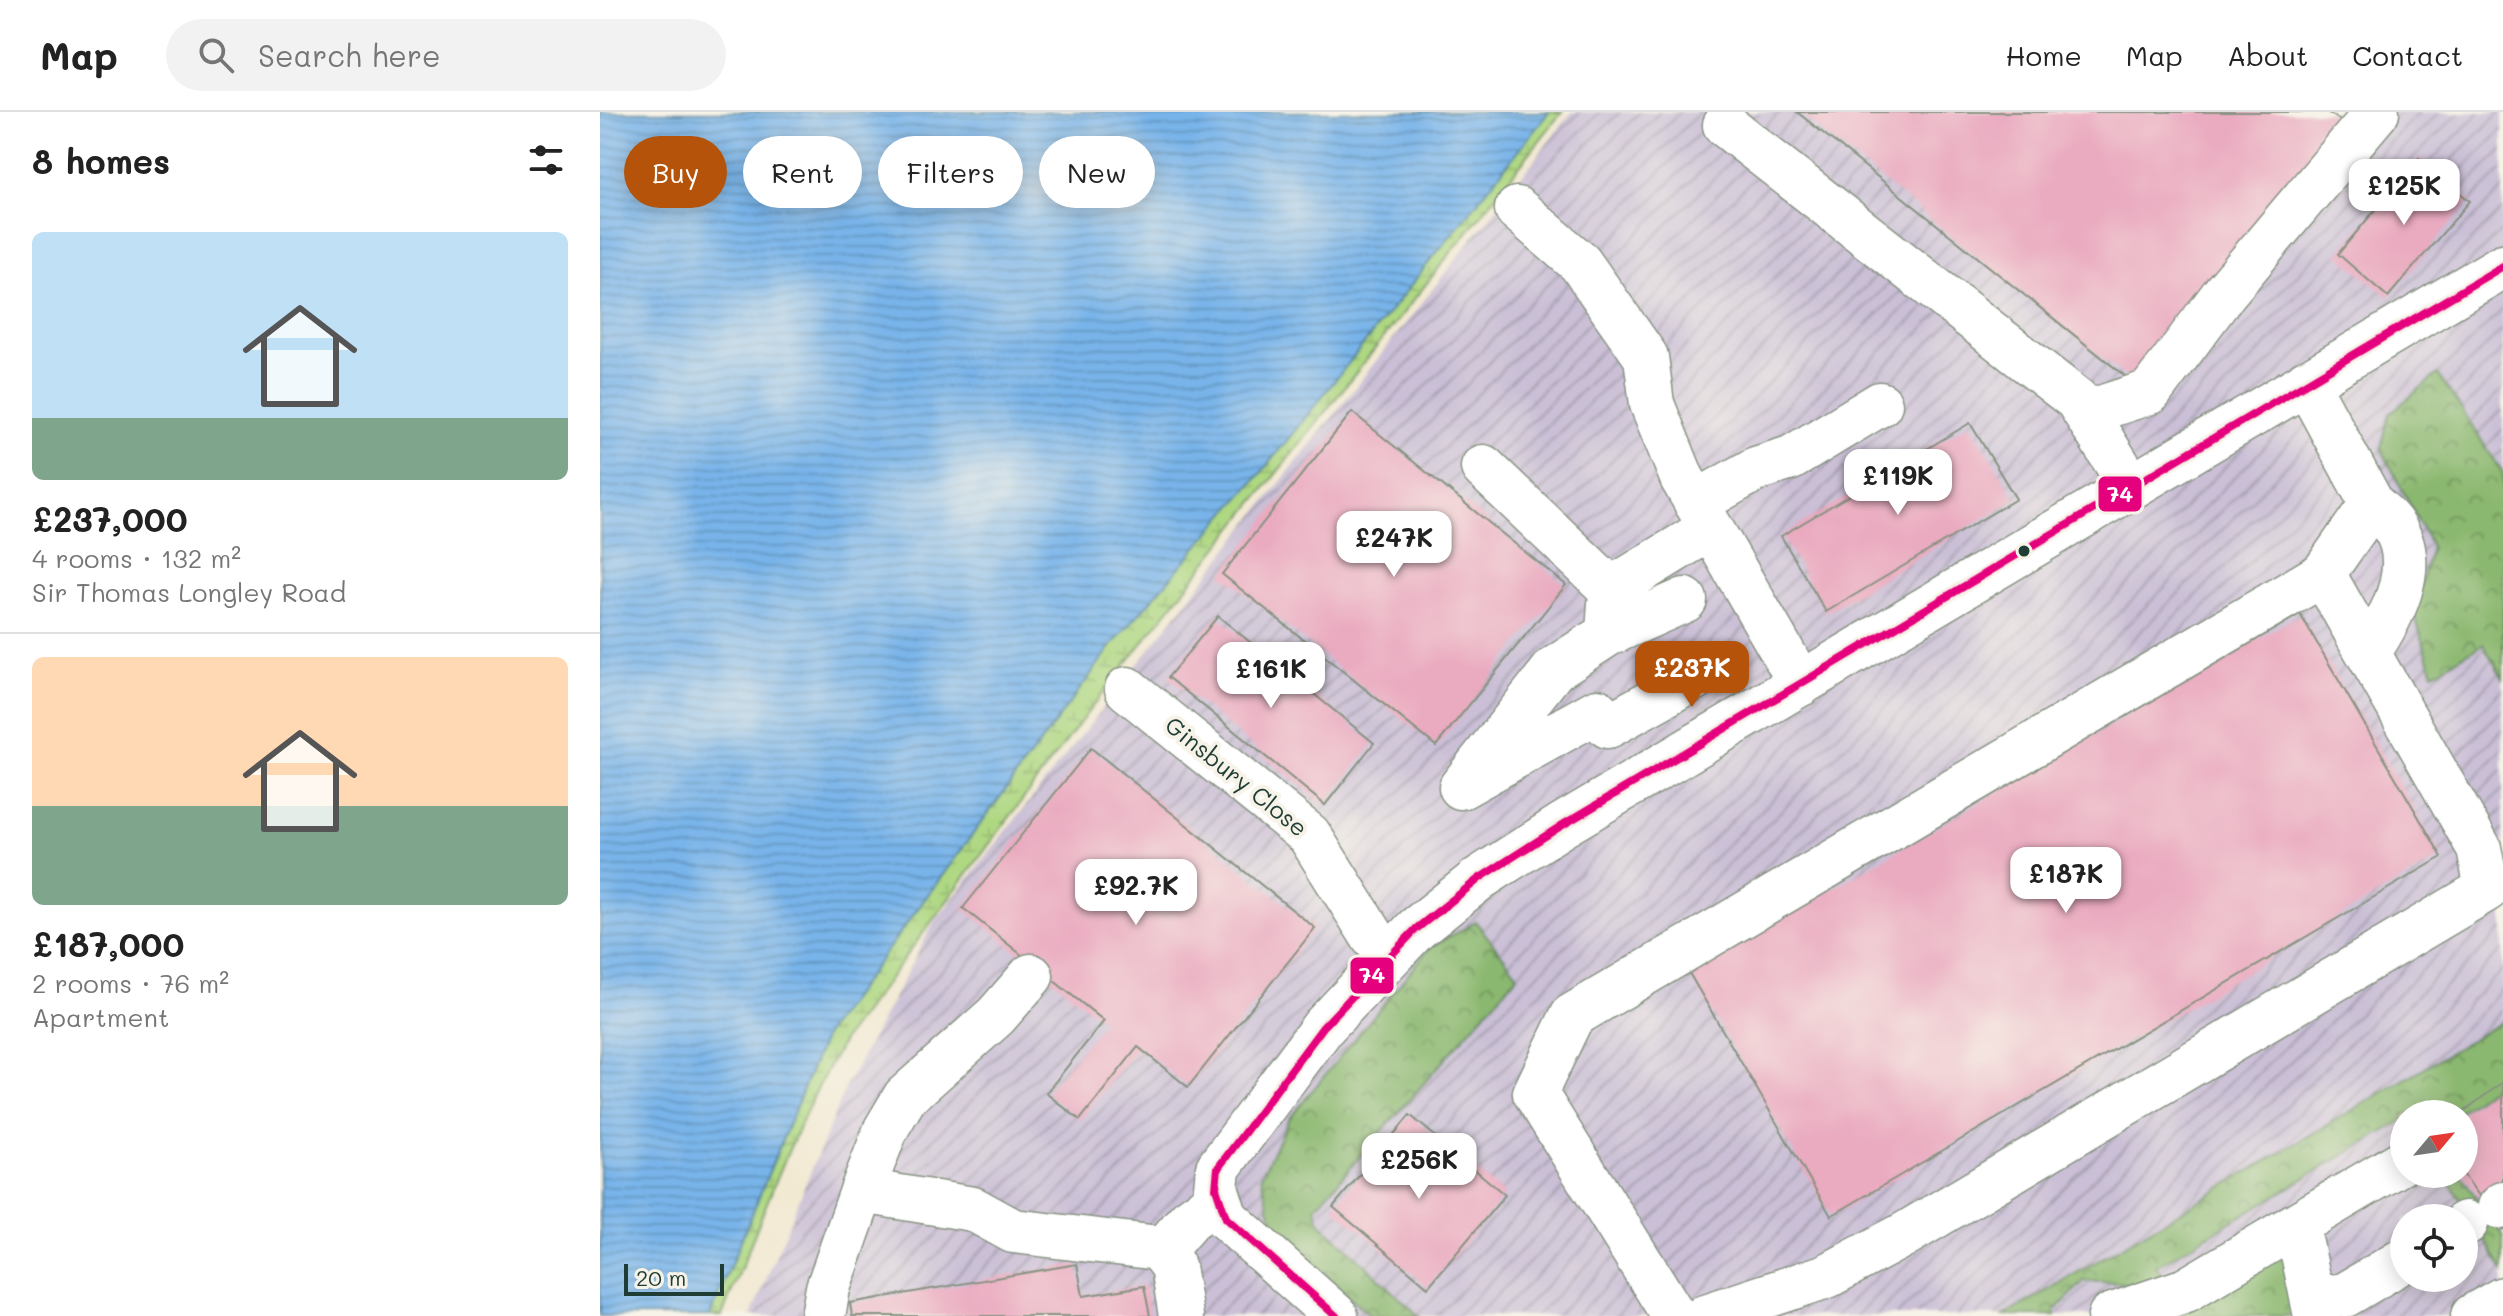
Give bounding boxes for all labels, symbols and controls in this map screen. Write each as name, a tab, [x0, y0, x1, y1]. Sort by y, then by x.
search box	[166, 19, 726, 91]
text: Map	[40, 30, 118, 80]
icon: search	[194, 33, 238, 77]
text: Search here	[258, 35, 441, 75]
text: Home	[2006, 37, 2082, 73]
text: Map	[2126, 37, 2183, 73]
text: About	[2227, 37, 2308, 73]
text: Contact	[2352, 37, 2463, 73]
chip: Buy	[624, 136, 727, 208]
chip: Rent	[743, 136, 862, 208]
chip: Filters	[878, 136, 1023, 208]
chip: New	[1039, 136, 1155, 208]
text: 8 homes	[32, 138, 170, 183]
icon: filters	[524, 138, 568, 182]
pin: £125K	[2348, 159, 2460, 227]
text: £125K	[2367, 168, 2441, 202]
icon: home	[228, 284, 372, 428]
pin: £119K	[1842, 449, 1954, 517]
text: £119K	[1862, 458, 1934, 492]
line badge: 74	[2097, 475, 2143, 513]
text: 74	[2107, 479, 2133, 508]
text: £237,000	[32, 496, 188, 541]
pin: £247K	[1338, 511, 1450, 579]
text: £247K	[1355, 520, 1433, 554]
text: 4 rooms · 132 m²	[32, 541, 241, 575]
unlabelled marker	[2016, 543, 2032, 559]
text: Sir Thomas Longley Road	[32, 575, 346, 609]
pin: £237K	[1636, 641, 1748, 709]
pin: £161K	[1215, 642, 1327, 710]
text: £237K	[1653, 650, 1731, 684]
text: £161K	[1235, 651, 1307, 685]
icon: home	[228, 709, 372, 853]
street label: Ginsbury Close	[1159, 709, 1315, 843]
pin: £187K	[2010, 847, 2122, 915]
text: £187K	[2028, 856, 2104, 890]
pin: £92.7K	[1071, 859, 1201, 927]
text: £92.7K	[1093, 868, 1179, 902]
text: £187,000	[32, 921, 184, 966]
line badge: 74	[1349, 956, 1395, 995]
text: 74	[1359, 960, 1385, 989]
text: 2 rooms · 76 m²	[32, 966, 229, 1000]
text: Apartment	[32, 1000, 169, 1034]
north arrow	[2390, 1100, 2478, 1188]
map controls	[2390, 1100, 2478, 1292]
pin: £256K	[1363, 1133, 1475, 1201]
text: £256K	[1380, 1142, 1458, 1176]
button: locate	[2390, 1204, 2478, 1292]
scale bar	[624, 1260, 724, 1296]
text: 20 m	[636, 1263, 686, 1292]

